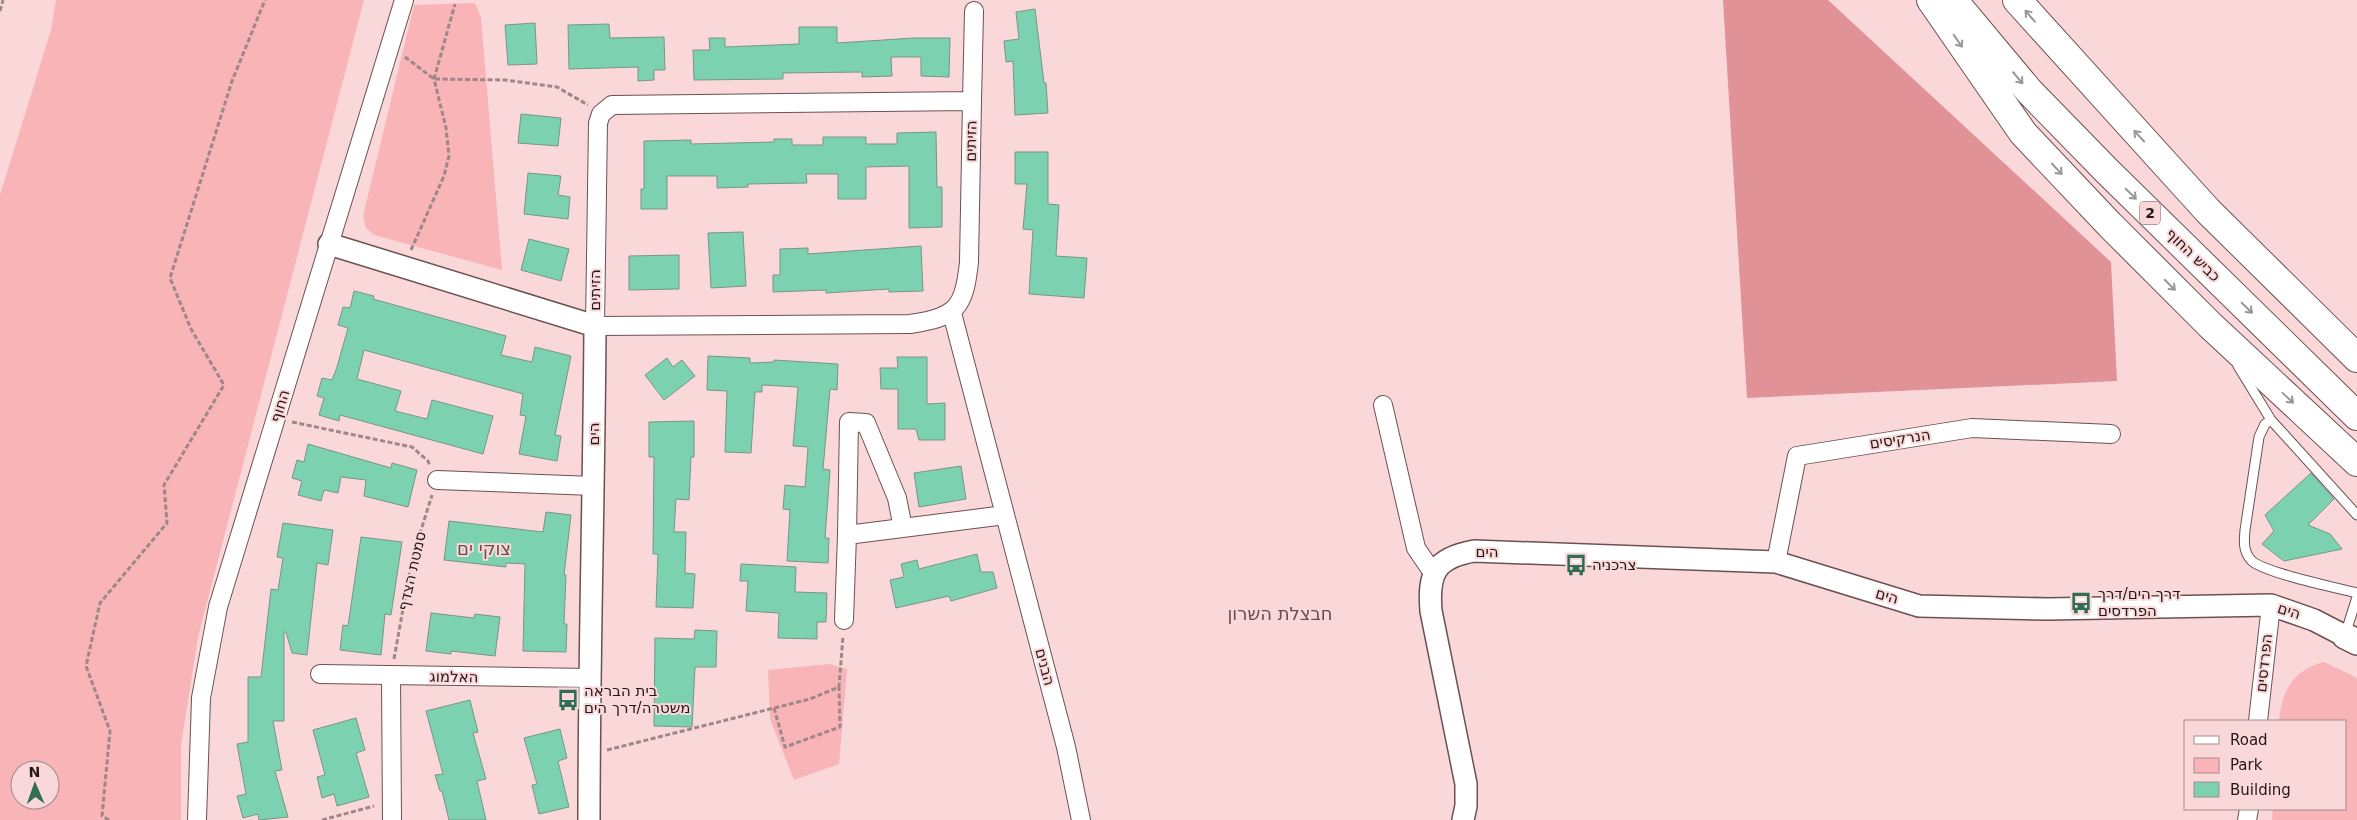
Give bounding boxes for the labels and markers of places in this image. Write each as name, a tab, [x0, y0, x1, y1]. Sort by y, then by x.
bus stop icon: צרכניה	[1563, 552, 1589, 578]
place label: צרכניה	[1592, 556, 1636, 574]
place label: דרך הים/דרך הפרדסים	[2098, 585, 2180, 620]
bus stop icon: דרך הים/דרך הפרדסים	[2068, 590, 2094, 616]
place label: בית הבראה משטרה/דרך הים	[584, 682, 690, 717]
bus stop icon: בית הבראה משטרה/דרך הים	[555, 687, 581, 713]

